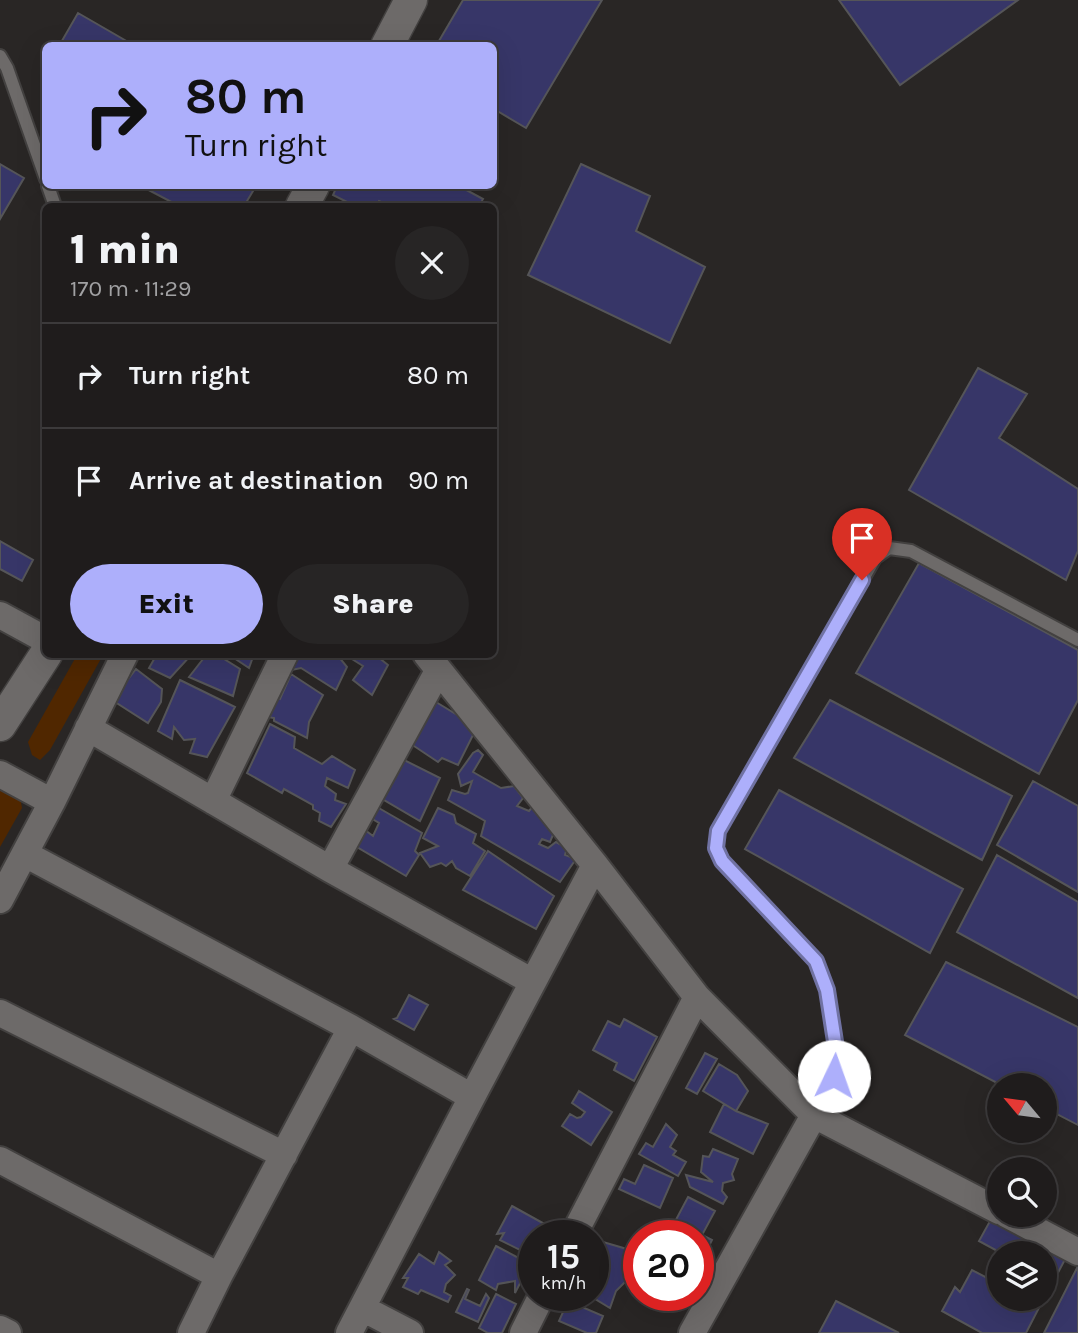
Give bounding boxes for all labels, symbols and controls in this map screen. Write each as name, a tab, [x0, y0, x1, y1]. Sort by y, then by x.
text: 80 m	[185, 68, 307, 125]
icon: right	[70, 70, 161, 161]
text: Turn right	[185, 127, 327, 164]
text: 1 min	[70, 224, 180, 274]
button: close	[395, 226, 469, 300]
text: 170 m · 11:29	[70, 275, 191, 302]
icon: right	[70, 357, 108, 395]
text: Turn right	[129, 360, 250, 391]
text: 80 m	[407, 360, 469, 391]
icon: arrive	[70, 462, 108, 500]
text: Arrive at destination	[129, 465, 383, 496]
text: 90 m	[408, 465, 469, 496]
pin	[832, 508, 892, 580]
icon: arrive	[843, 519, 881, 557]
button: Exit	[70, 564, 263, 644]
button: Share	[277, 564, 469, 644]
position arrow	[797, 1039, 871, 1113]
north arrow	[987, 1073, 1057, 1143]
map controls	[987, 1073, 1057, 1311]
button: search	[987, 1157, 1057, 1227]
speed limit sign: 20	[623, 1220, 714, 1311]
text: 15	[547, 1236, 580, 1277]
button: layers	[987, 1241, 1057, 1311]
text: km/h	[541, 1272, 586, 1294]

